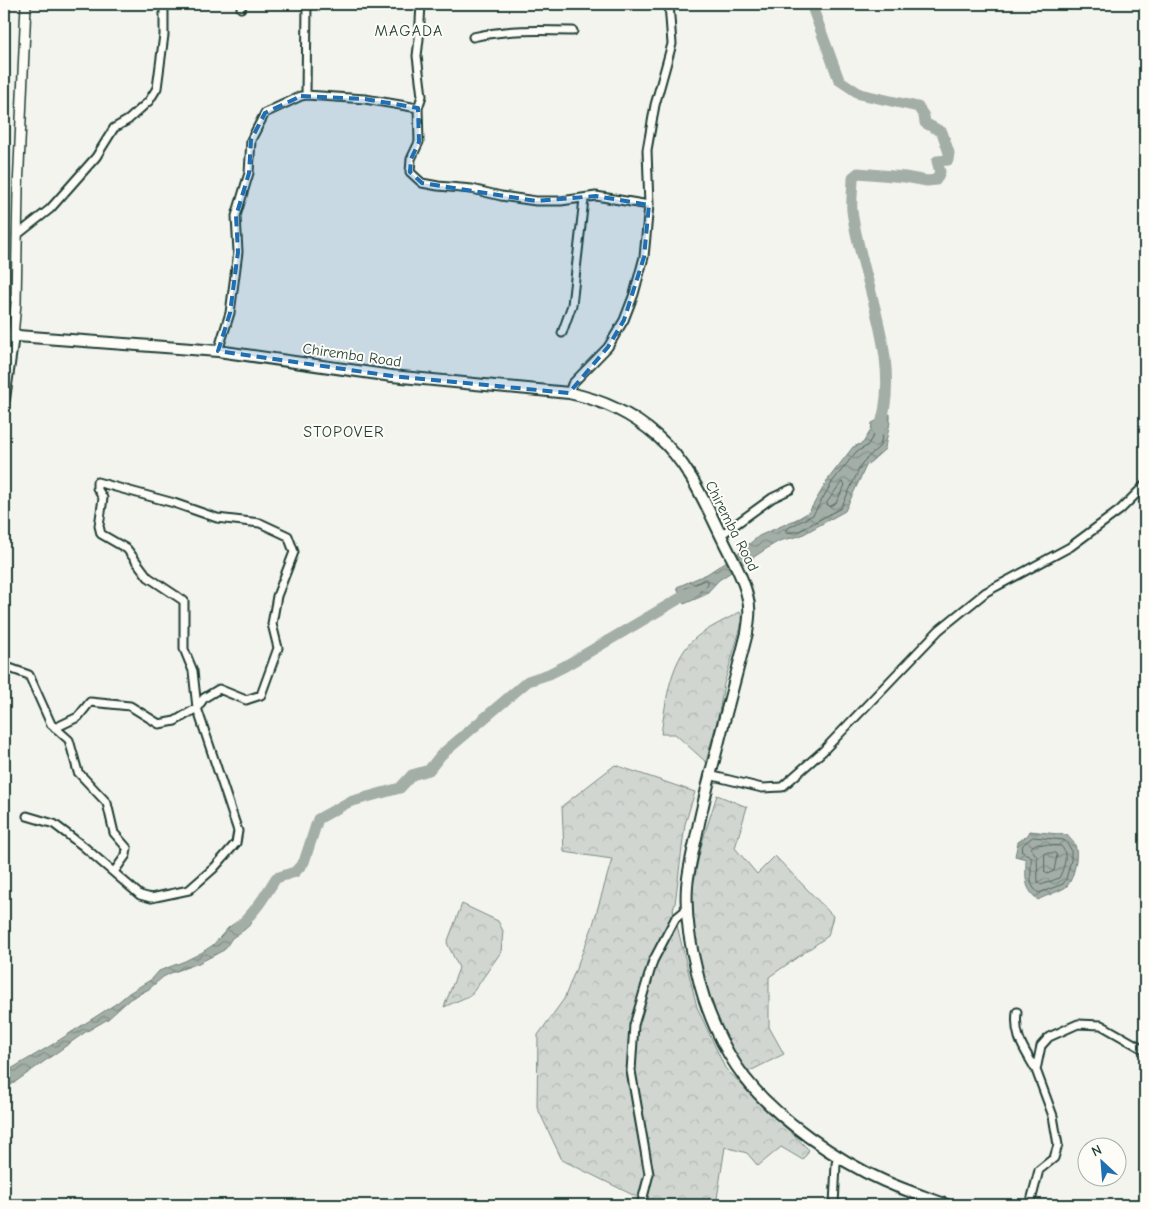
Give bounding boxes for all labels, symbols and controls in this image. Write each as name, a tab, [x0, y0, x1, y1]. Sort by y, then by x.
district label: MAGADA	[375, 22, 443, 40]
street label: Chiremba Road	[302, 339, 402, 371]
district label: STOPOVER	[303, 423, 385, 441]
street label: Chiremba Road	[701, 478, 763, 574]
north arrow	[1076, 1136, 1126, 1186]
text: N	[1089, 1141, 1104, 1160]

